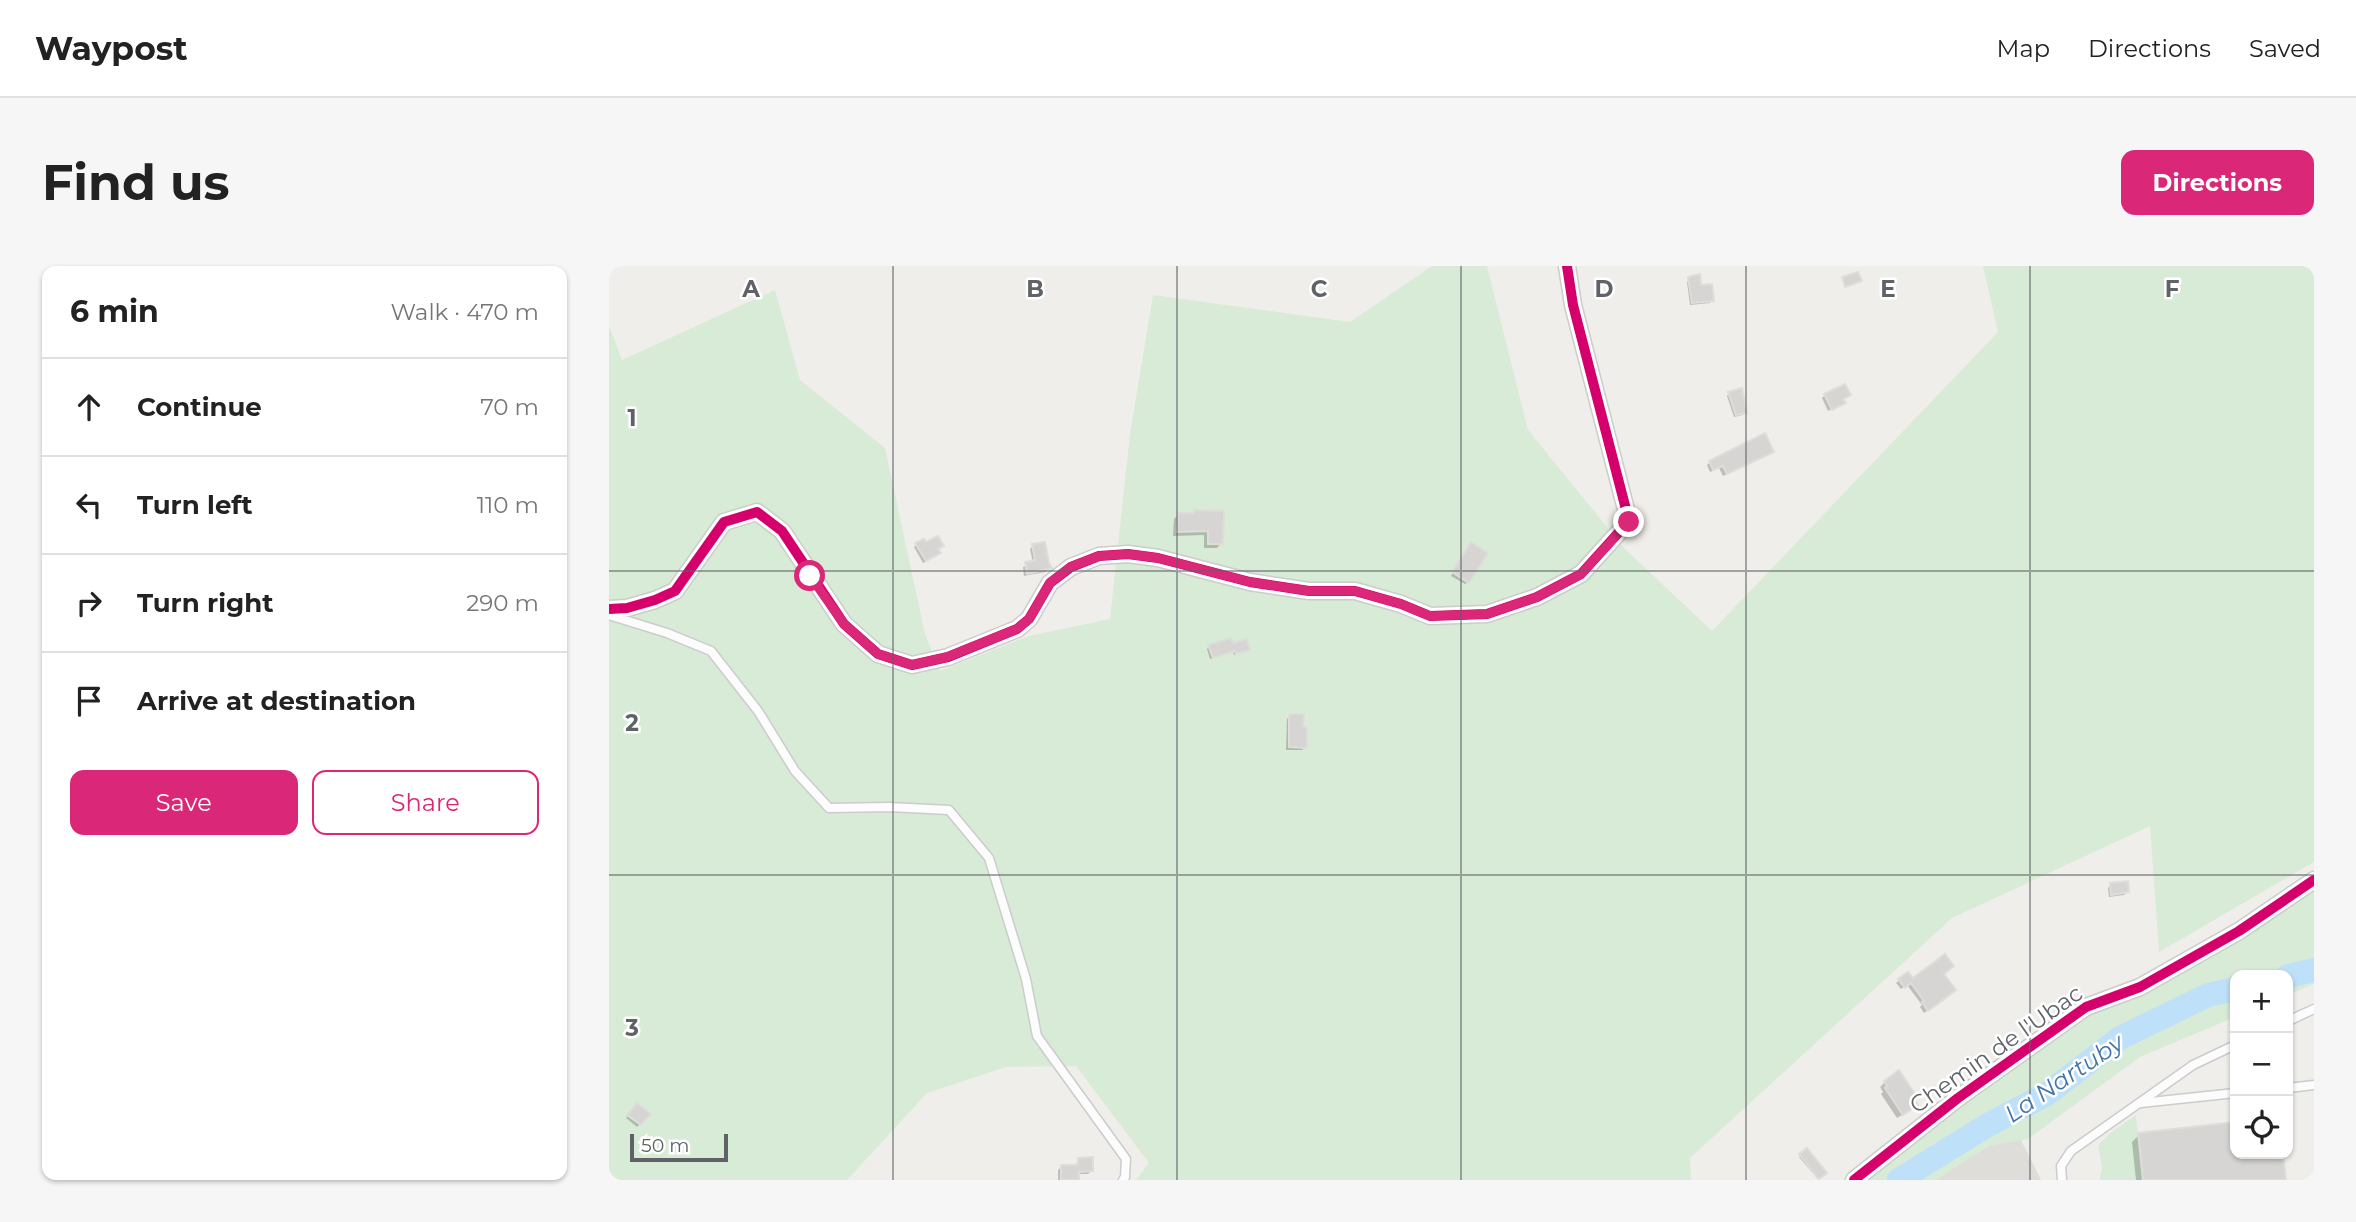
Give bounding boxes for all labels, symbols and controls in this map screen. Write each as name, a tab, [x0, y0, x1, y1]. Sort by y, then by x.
text: Waypost	[35, 28, 188, 68]
text: Map	[1997, 34, 2050, 63]
text: Directions	[2088, 34, 2211, 63]
text: Saved	[2249, 34, 2321, 63]
button: Directions	[2121, 150, 2314, 215]
text: Find us	[42, 153, 230, 212]
text: A	[741, 275, 760, 303]
text: B	[1026, 275, 1044, 303]
text: C	[1311, 275, 1328, 303]
text: D	[1595, 275, 1614, 303]
text: E	[1880, 275, 1896, 303]
text: F	[2165, 275, 2180, 303]
text: 6 min	[70, 293, 159, 330]
text: Walk · 470 m	[391, 298, 539, 326]
icon: ahead	[70, 388, 108, 426]
text: Continue	[137, 391, 262, 423]
text: 70 m	[480, 393, 539, 421]
text: 1	[627, 404, 637, 432]
icon: left	[70, 486, 108, 524]
text: Turn left	[137, 489, 253, 521]
text: 110 m	[477, 491, 539, 519]
route end	[1613, 506, 1644, 537]
route start	[794, 560, 825, 591]
icon: right	[70, 584, 108, 622]
text: Turn right	[137, 587, 273, 619]
text: 290 m	[466, 589, 539, 617]
icon: arrive	[70, 682, 108, 720]
text: Arrive at destination	[137, 685, 416, 717]
text: 2	[625, 709, 639, 737]
button: Save	[70, 770, 298, 835]
button: Share	[312, 770, 539, 835]
map controls	[2230, 970, 2293, 1159]
button: +	[2230, 970, 2293, 1033]
street label: Chemin de l'Ubac	[1904, 979, 2088, 1119]
text: 3	[624, 1014, 639, 1042]
water label: La Nartuby	[1999, 1027, 2131, 1128]
button: −	[2230, 1033, 2293, 1096]
button: locate	[2230, 1096, 2293, 1159]
scale bar	[630, 1131, 728, 1163]
text: 50 m	[641, 1134, 689, 1157]

